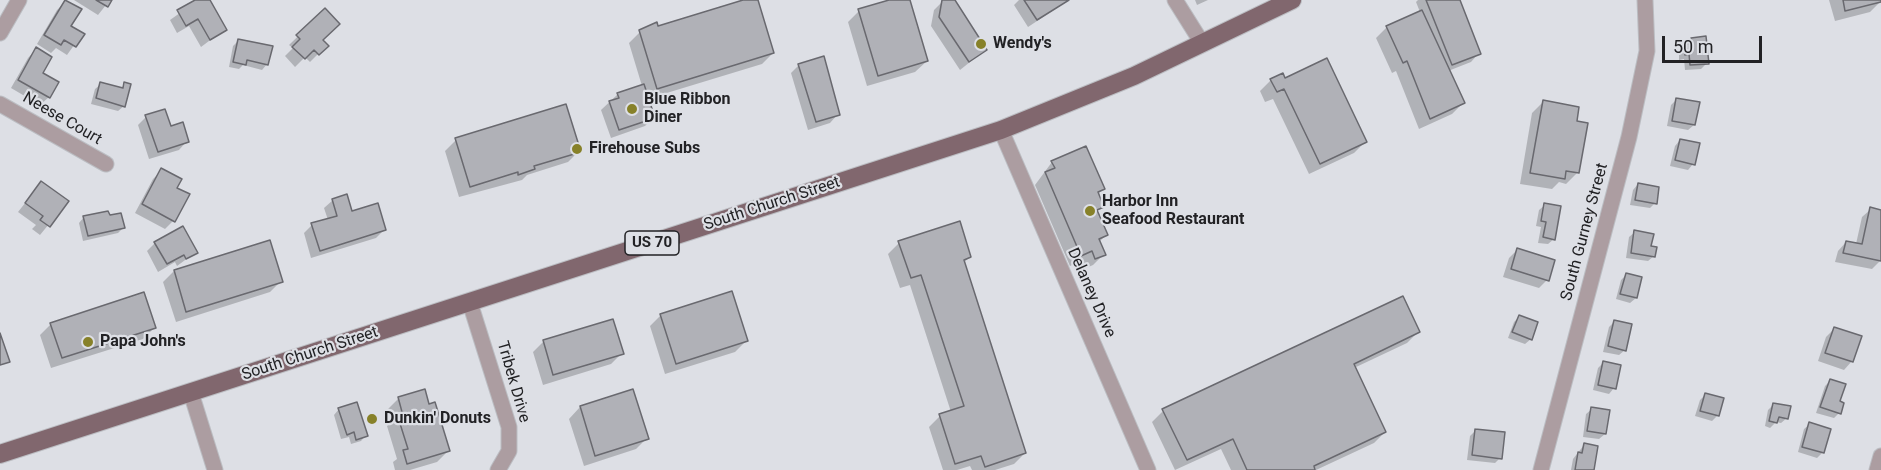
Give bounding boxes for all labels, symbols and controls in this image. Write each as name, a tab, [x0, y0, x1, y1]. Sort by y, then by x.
scale bar	[1665, 24, 1766, 62]
place label: Wendy's	[993, 34, 1052, 54]
text: 50 m	[1673, 36, 1713, 57]
marker: Wendy's	[974, 37, 988, 51]
street label: Neese Court	[19, 89, 105, 149]
place label: Blue Ribbon Diner	[644, 90, 731, 128]
marker: Blue Ribbon Diner	[625, 102, 639, 116]
place label: Firehouse Subs	[589, 139, 700, 159]
marker: Firehouse Subs	[570, 142, 584, 156]
street label: South Gurney Street	[1557, 161, 1613, 303]
street label: South Church Street	[701, 173, 843, 235]
place label: Harbor Inn Seafood Restaurant	[1102, 192, 1244, 230]
marker: Harbor Inn Seafood Restaurant	[1083, 204, 1097, 218]
road number: US 70	[625, 231, 679, 255]
street label: Delaney Drive	[1063, 245, 1119, 341]
street label: South Church Street	[239, 323, 381, 385]
place label: Papa John's	[100, 332, 186, 352]
marker: Papa John's	[81, 335, 95, 349]
street label: Tribek Drive	[492, 339, 534, 425]
place label: Dunkin' Donuts	[384, 409, 491, 429]
marker: Dunkin' Donuts	[365, 412, 379, 426]

